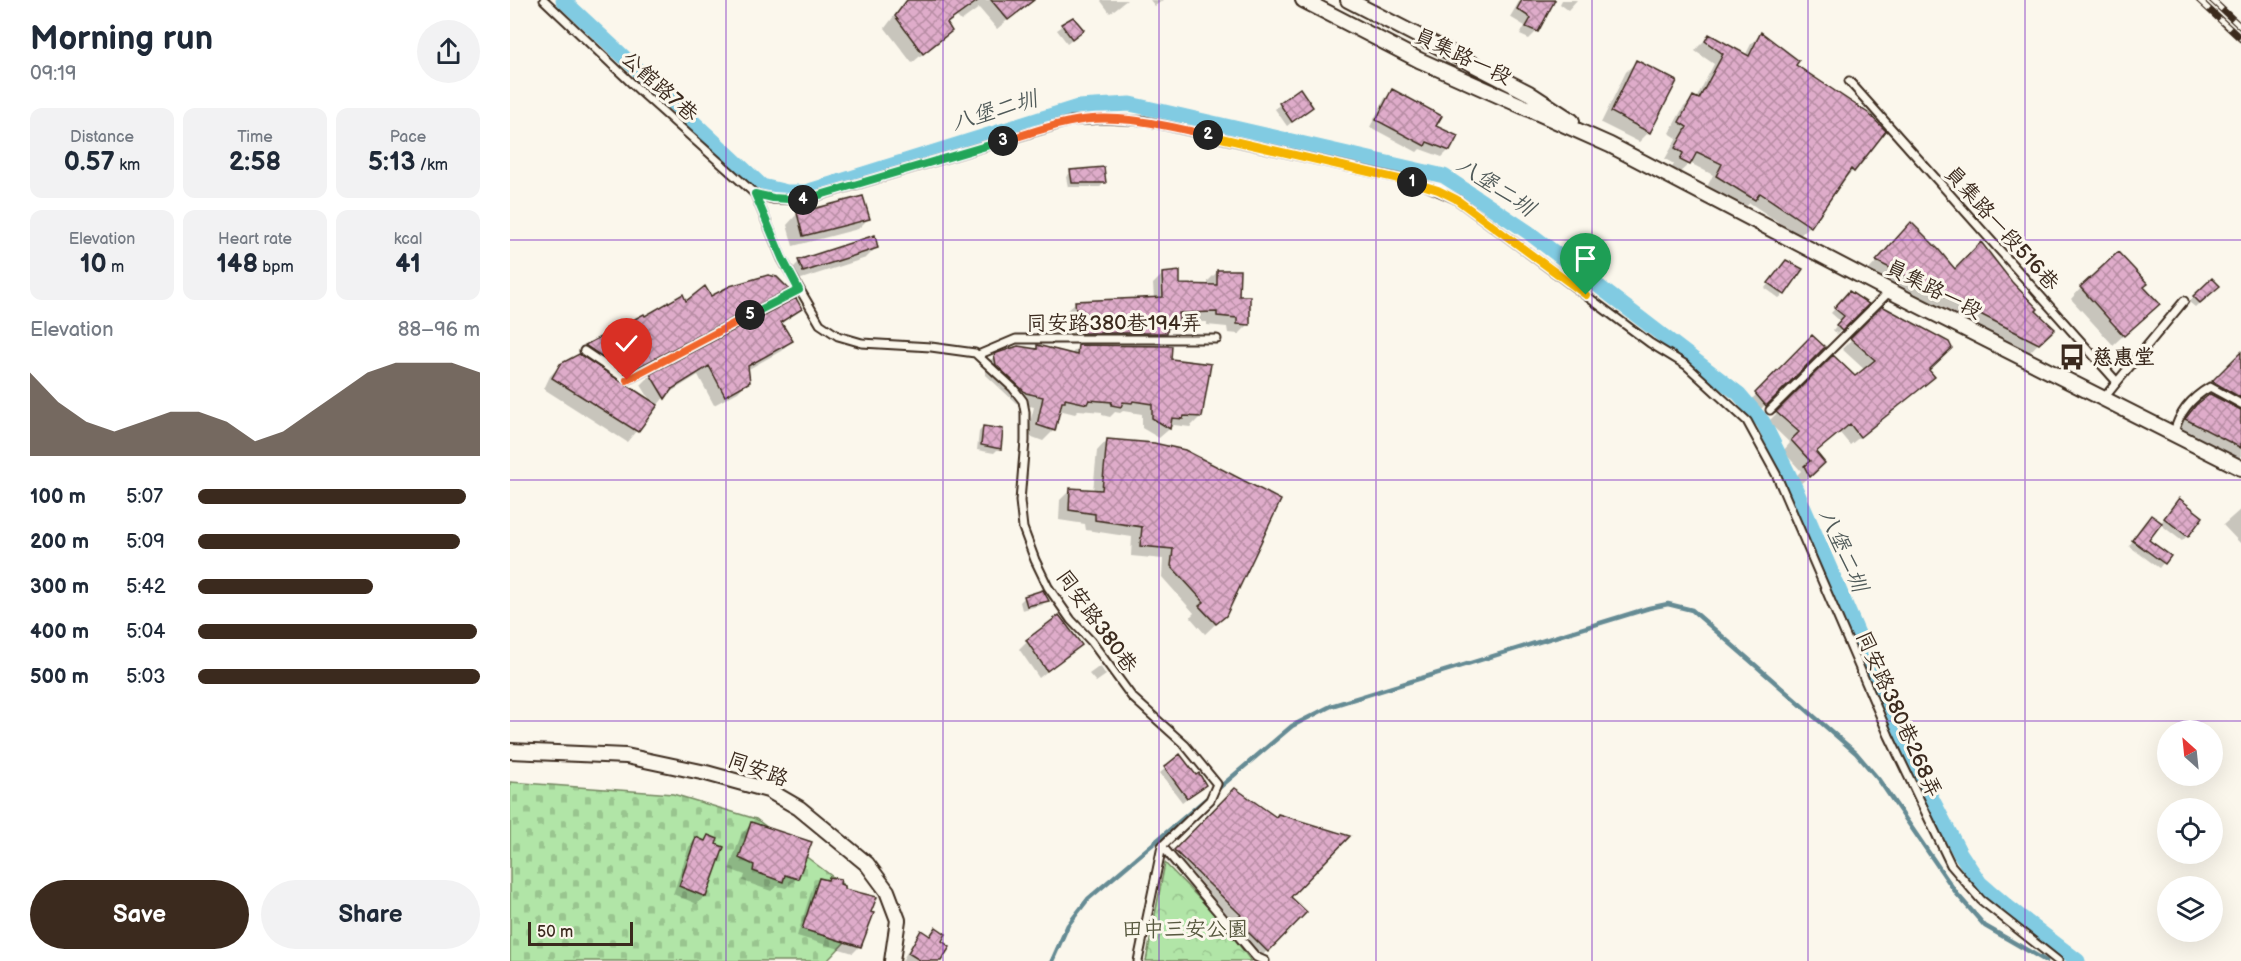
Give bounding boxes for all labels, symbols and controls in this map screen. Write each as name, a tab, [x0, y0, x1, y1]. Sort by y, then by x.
text: Morning run	[30, 19, 213, 59]
button: share	[417, 20, 480, 83]
street label: 員集路一段	[1410, 23, 1516, 90]
street label: 公館路7巷	[616, 46, 703, 127]
text: 09:19	[30, 62, 77, 86]
water label: 八堡二圳	[948, 85, 1042, 137]
pin: 2	[1193, 120, 1223, 150]
text: 2	[1203, 125, 1213, 144]
pin: 3	[988, 126, 1018, 156]
text: Distance	[70, 128, 134, 147]
text: Time	[237, 128, 273, 147]
text: Pace	[390, 128, 426, 147]
text: 3	[998, 131, 1008, 150]
text: 0.57	[64, 147, 115, 178]
text: 2:58	[229, 147, 281, 178]
text: 5:13	[368, 147, 415, 178]
water label: 八堡二圳	[1451, 152, 1541, 224]
text: km	[115, 156, 140, 175]
text: /km	[415, 156, 448, 175]
street label: 員集路一段516巷	[1939, 161, 2064, 296]
pin: 1	[1397, 167, 1427, 197]
text: 1	[1409, 172, 1415, 191]
pin: 4	[788, 185, 818, 215]
text: 4	[798, 190, 808, 209]
text: Elevation	[69, 230, 135, 249]
text: Heart rate	[218, 230, 292, 249]
text: kcal	[394, 230, 422, 249]
pin	[1560, 233, 1611, 295]
icon: arrive	[1569, 242, 1602, 275]
text: 10	[80, 249, 107, 280]
text: 148	[216, 249, 258, 280]
text: 41	[395, 249, 421, 280]
street label: 員集路一段	[1881, 254, 1986, 324]
text: m	[107, 258, 124, 277]
text: bpm	[258, 258, 294, 277]
pin: 5	[735, 300, 765, 330]
text: 5	[745, 305, 755, 324]
street label: 同安路380巷194弄	[1026, 311, 1202, 336]
text: Elevation	[30, 318, 113, 342]
text: 88–96 m	[398, 318, 480, 342]
pin	[601, 318, 652, 380]
icon: check	[610, 327, 643, 360]
bus stop icon: 慈惠堂	[2057, 342, 2087, 372]
place label: 慈惠堂	[2092, 345, 2155, 370]
text: 100 m	[30, 485, 86, 509]
text: 5:07	[126, 485, 163, 509]
water label: 八堡二圳	[1812, 505, 1874, 598]
text: 200 m	[30, 530, 89, 554]
text: 5:09	[126, 530, 165, 554]
street label: 同安路380巷	[1051, 565, 1142, 678]
text: 300 m	[30, 575, 89, 599]
text: 5:42	[126, 575, 166, 599]
text: 400 m	[30, 620, 89, 644]
text: 5:04	[126, 620, 165, 644]
street label: 同安路380巷268弄	[1851, 627, 1947, 801]
text: 500 m	[30, 665, 89, 689]
text: 5:03	[126, 665, 166, 689]
north arrow	[2157, 720, 2223, 786]
map controls	[2157, 720, 2223, 942]
street label: 同安路	[724, 747, 792, 792]
button: locate	[2157, 798, 2223, 864]
button: layers	[2157, 876, 2223, 942]
button: Save	[30, 880, 249, 949]
button: Share	[261, 880, 480, 949]
park label: 田中三安公園	[1122, 917, 1248, 942]
scale bar	[528, 919, 633, 946]
text: 50 m	[537, 923, 573, 942]

